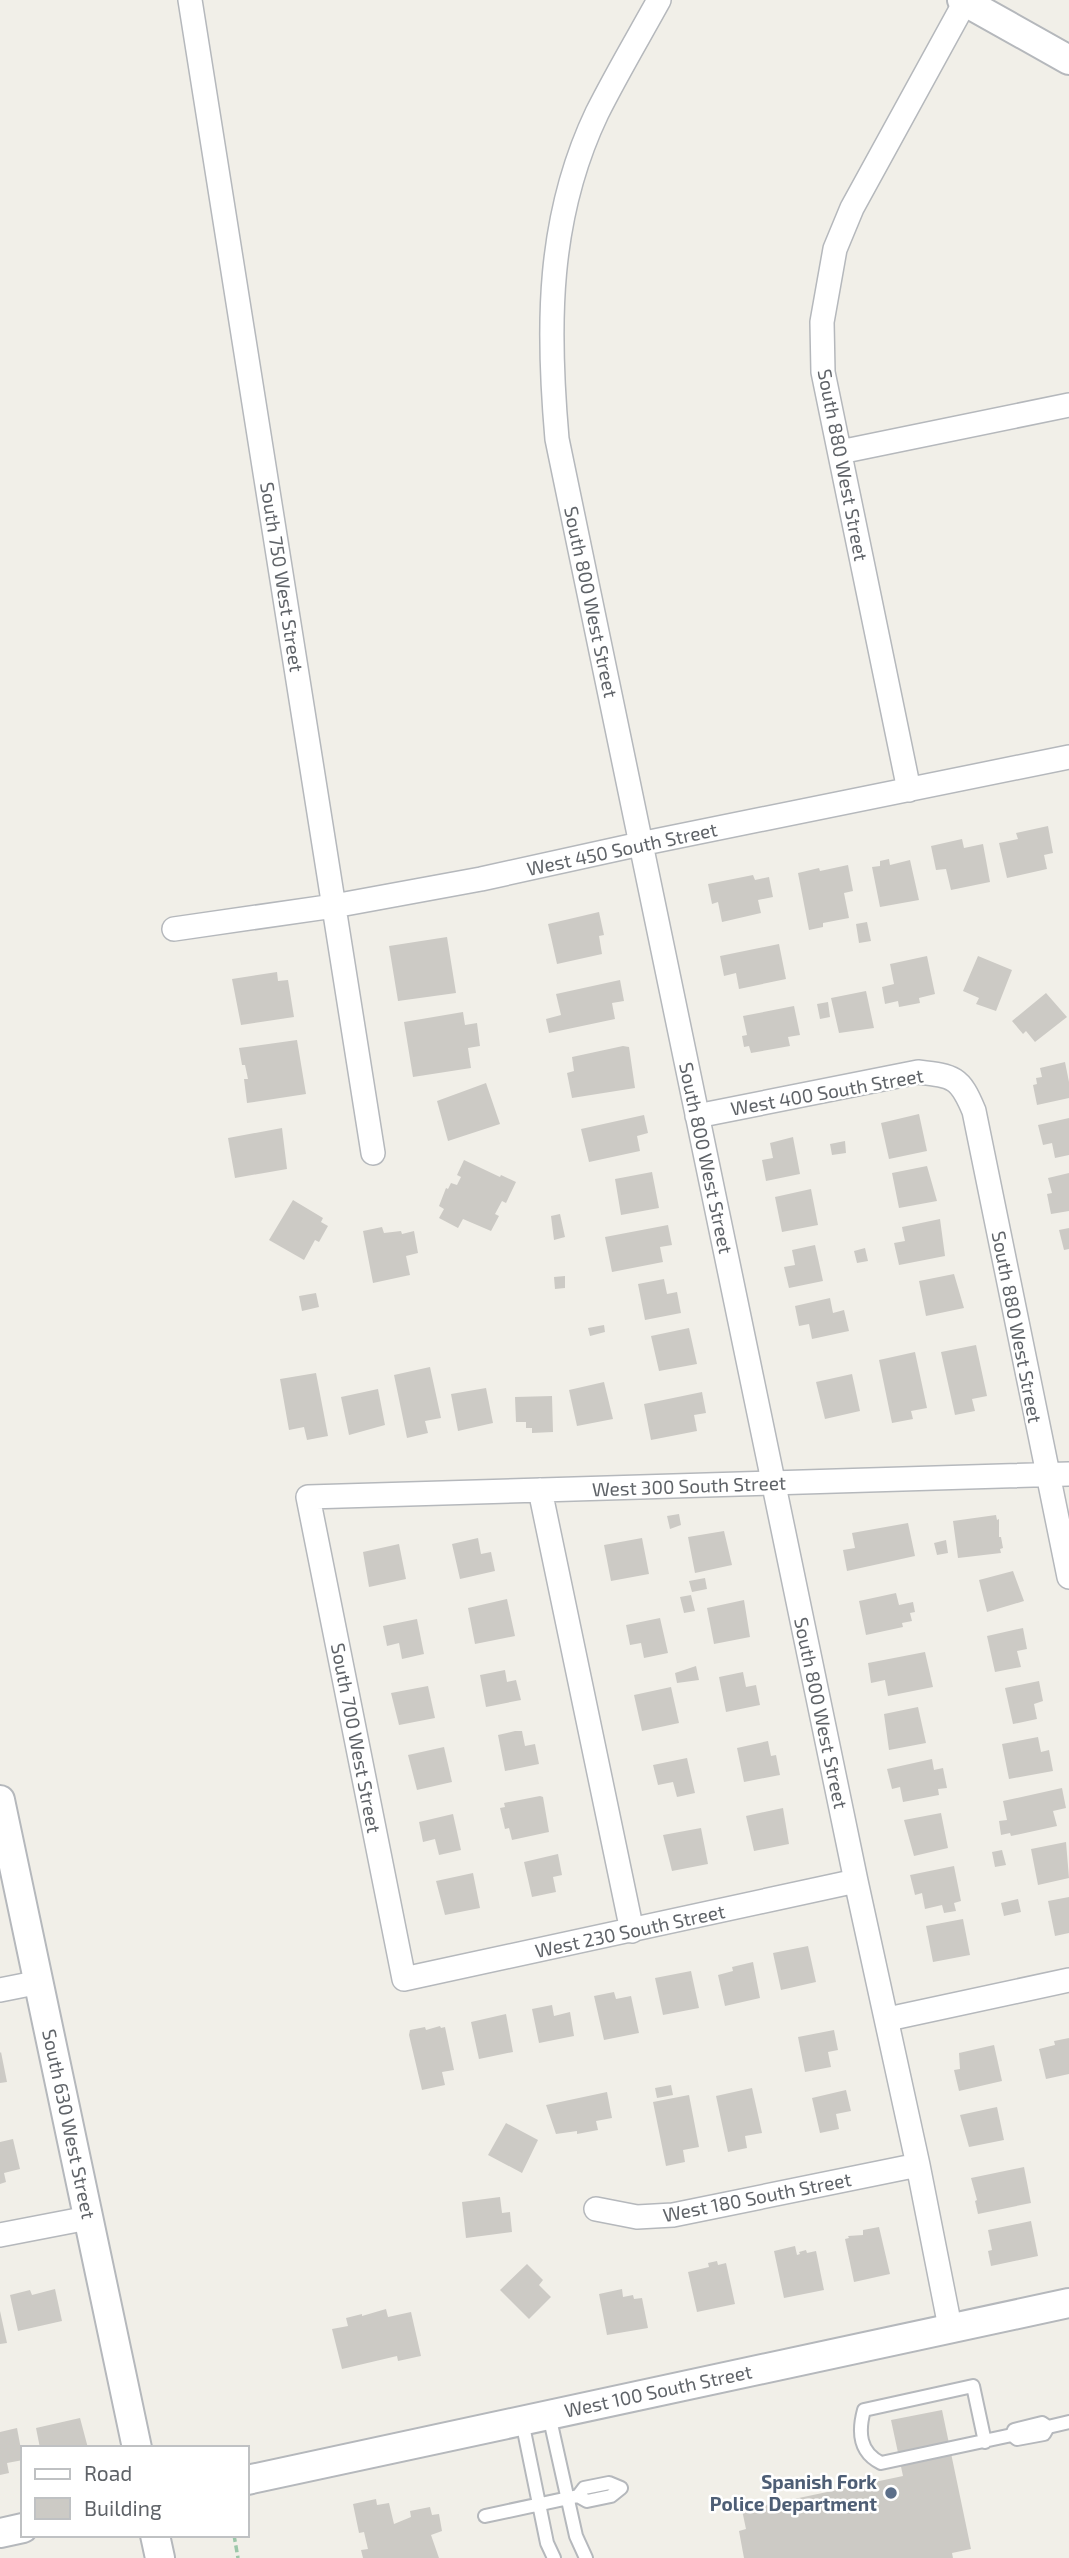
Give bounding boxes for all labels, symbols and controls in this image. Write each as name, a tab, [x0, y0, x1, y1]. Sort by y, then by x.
street label: South 880 West Street	[814, 367, 873, 563]
street label: South 750 West Street	[256, 480, 309, 674]
street label: South 800 West Street	[560, 504, 623, 700]
street label: West 450 South Street	[525, 817, 719, 880]
street label: South 800 West Street	[675, 1060, 738, 1256]
street label: West 400 South Street	[729, 1063, 925, 1120]
street label: South 880 West Street	[988, 1229, 1047, 1425]
street label: West 300 South Street	[591, 1471, 786, 1500]
street label: South 800 West Street	[790, 1615, 853, 1811]
street label: South 700 West Street	[327, 1641, 386, 1835]
street label: West 230 South Street	[533, 1899, 727, 1962]
street label: South 630 West Street	[38, 2027, 101, 2221]
street label: West 180 South Street	[661, 2167, 853, 2226]
street label: West 100 South Street	[562, 2359, 754, 2422]
legend	[21, 2446, 248, 2537]
text: Road	[84, 2460, 132, 2485]
place label: Spanish Fork Police Department	[710, 2470, 877, 2515]
marker: Spanish Fork Police Department	[883, 2485, 899, 2501]
text: Building	[84, 2495, 162, 2520]

